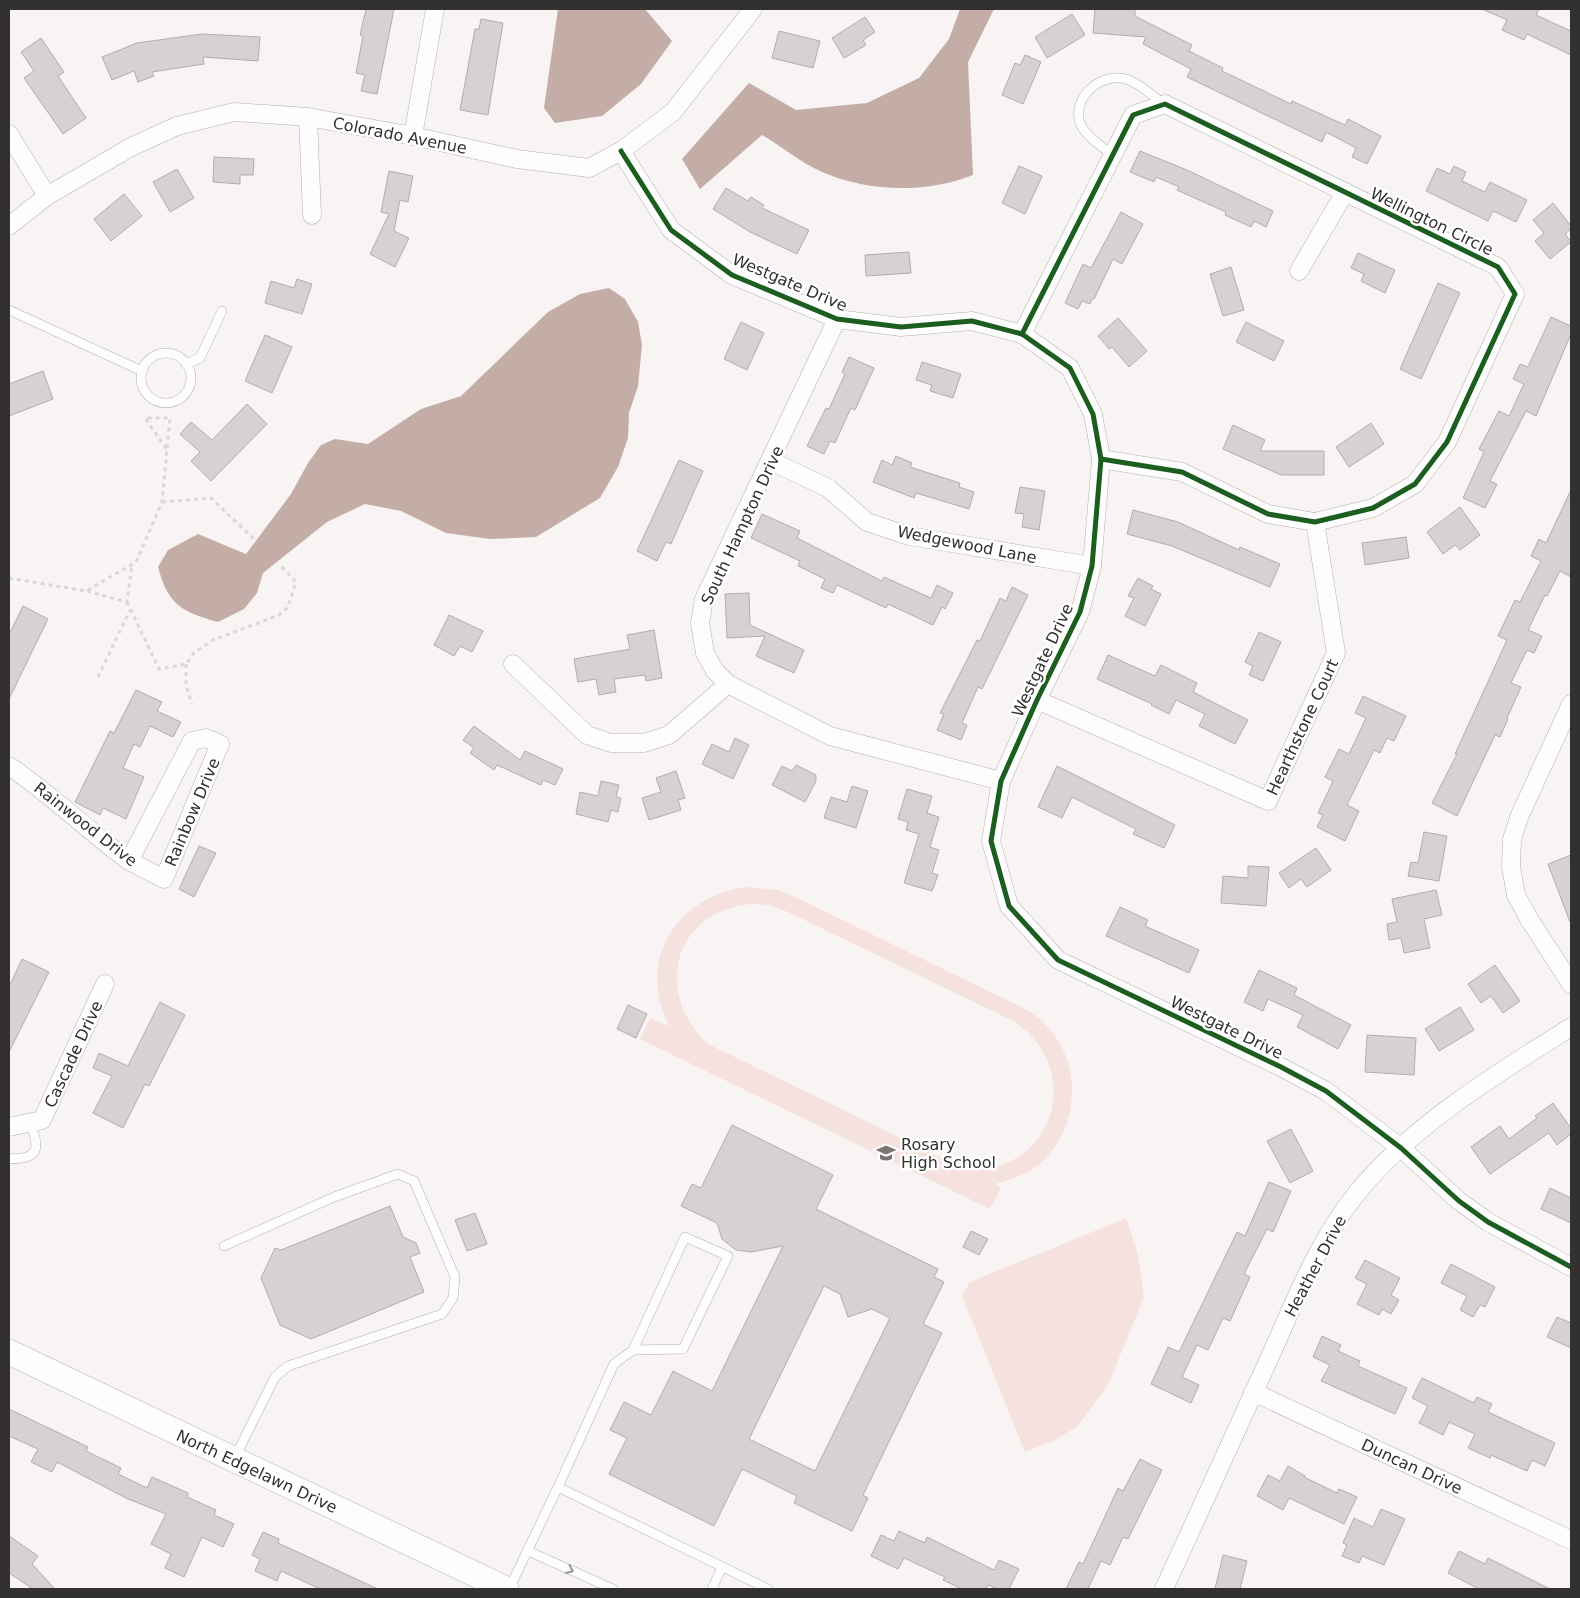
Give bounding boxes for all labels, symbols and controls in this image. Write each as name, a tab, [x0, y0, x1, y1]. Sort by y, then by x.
street label: Colorado Avenue	[331, 113, 468, 158]
street label: Wellington Circle	[1367, 183, 1496, 259]
street label: Westgate Drive	[729, 250, 850, 315]
street label: South Hampton Drive	[697, 443, 788, 608]
street label: Wedgewood Lane	[896, 522, 1038, 567]
street label: Westgate Drive	[1008, 600, 1077, 720]
street label: Hearthstone Court	[1263, 656, 1342, 798]
street label: Rainbow Drive	[161, 755, 224, 869]
street label: Rainwood Drive	[30, 778, 141, 871]
street label: Westgate Drive	[1167, 992, 1286, 1063]
street label: Cascade Drive	[40, 998, 107, 1111]
place label: Rosary High School	[901, 1135, 996, 1172]
school or university icon: Rosary High School	[875, 1142, 897, 1164]
street label: Heather Drive	[1281, 1212, 1350, 1320]
street label: North Edgelawn Drive	[173, 1426, 340, 1517]
street label: Duncan Drive	[1358, 1435, 1465, 1498]
one-way arrow	[565, 1564, 574, 1574]

